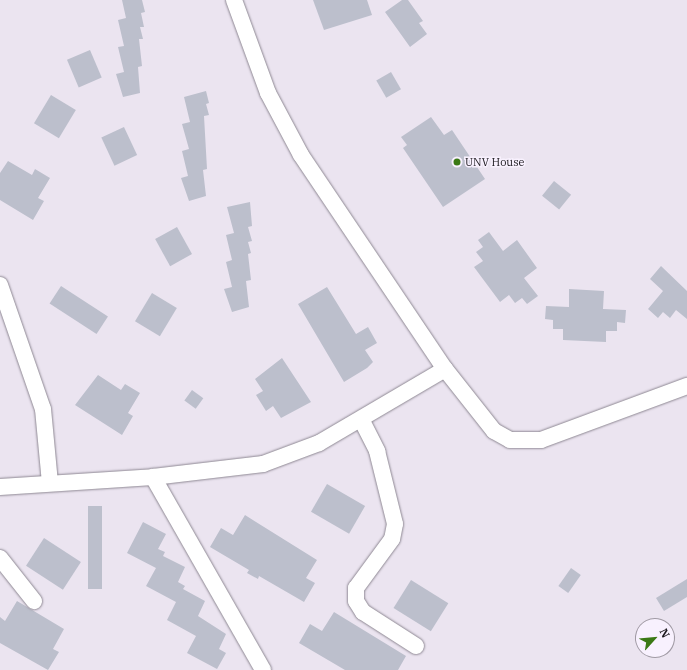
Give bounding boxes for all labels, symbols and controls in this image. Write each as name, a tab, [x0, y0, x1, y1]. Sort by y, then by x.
place label: UNV House	[465, 155, 524, 169]
marker: UNV House	[452, 157, 462, 167]
north arrow	[635, 618, 675, 658]
text: N	[657, 626, 673, 640]

